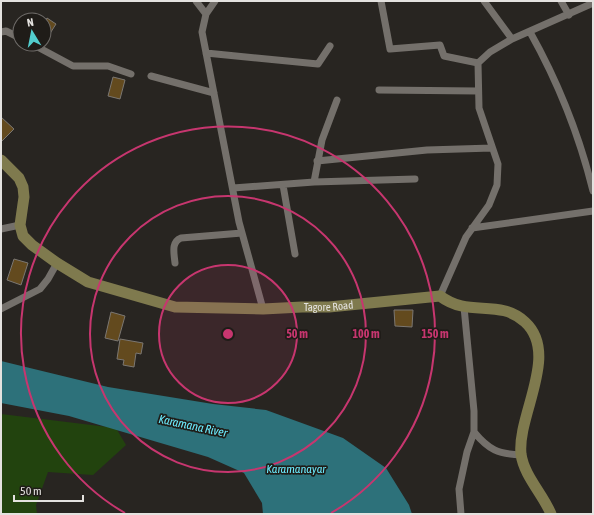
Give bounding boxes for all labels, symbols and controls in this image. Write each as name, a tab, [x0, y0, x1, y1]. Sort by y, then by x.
north arrow	[12, 12, 52, 52]
text: N	[26, 16, 35, 29]
street label: Tagore Road	[304, 299, 354, 313]
centre of rings	[221, 327, 235, 341]
text: 50 m	[286, 327, 308, 341]
text: 100 m	[352, 327, 380, 341]
text: 150 m	[421, 327, 449, 341]
water label: Karamana River	[157, 412, 229, 440]
water label: Karamanayar	[266, 462, 326, 476]
scale bar	[14, 477, 83, 503]
text: 50 m	[20, 484, 42, 498]

